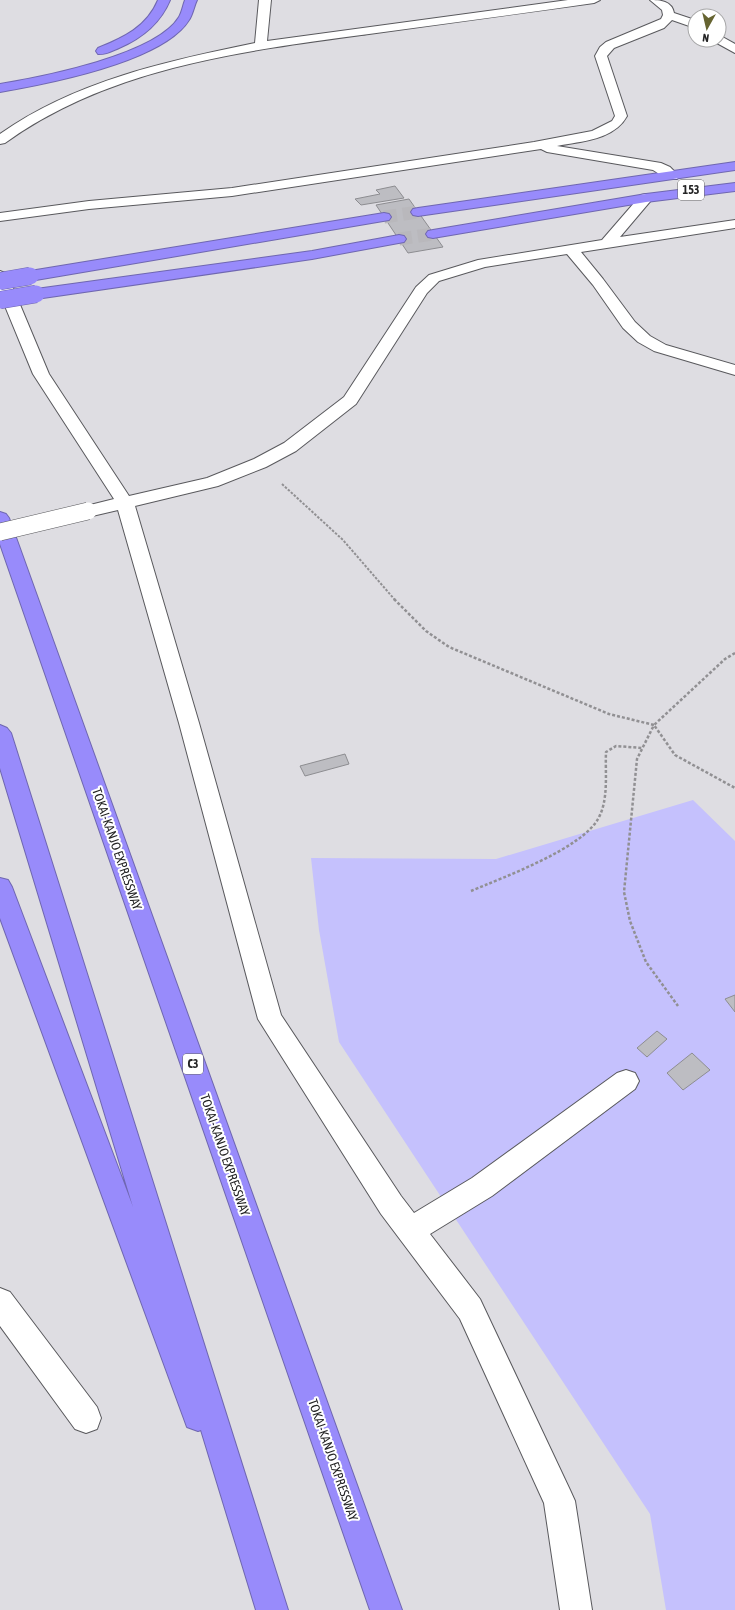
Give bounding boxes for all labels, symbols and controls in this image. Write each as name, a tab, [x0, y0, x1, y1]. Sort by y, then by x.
north arrow	[687, 8, 727, 48]
text: N	[702, 32, 710, 44]
road number: 153	[678, 180, 704, 200]
street label: TOKAI-KANJO EXPRESSWAY	[89, 786, 145, 912]
road number: C3	[183, 1054, 203, 1074]
street label: TOKAI-KANJO EXPRESSWAY	[197, 1092, 253, 1218]
street label: TOKAI-KANJO EXPRESSWAY	[305, 1397, 361, 1523]

